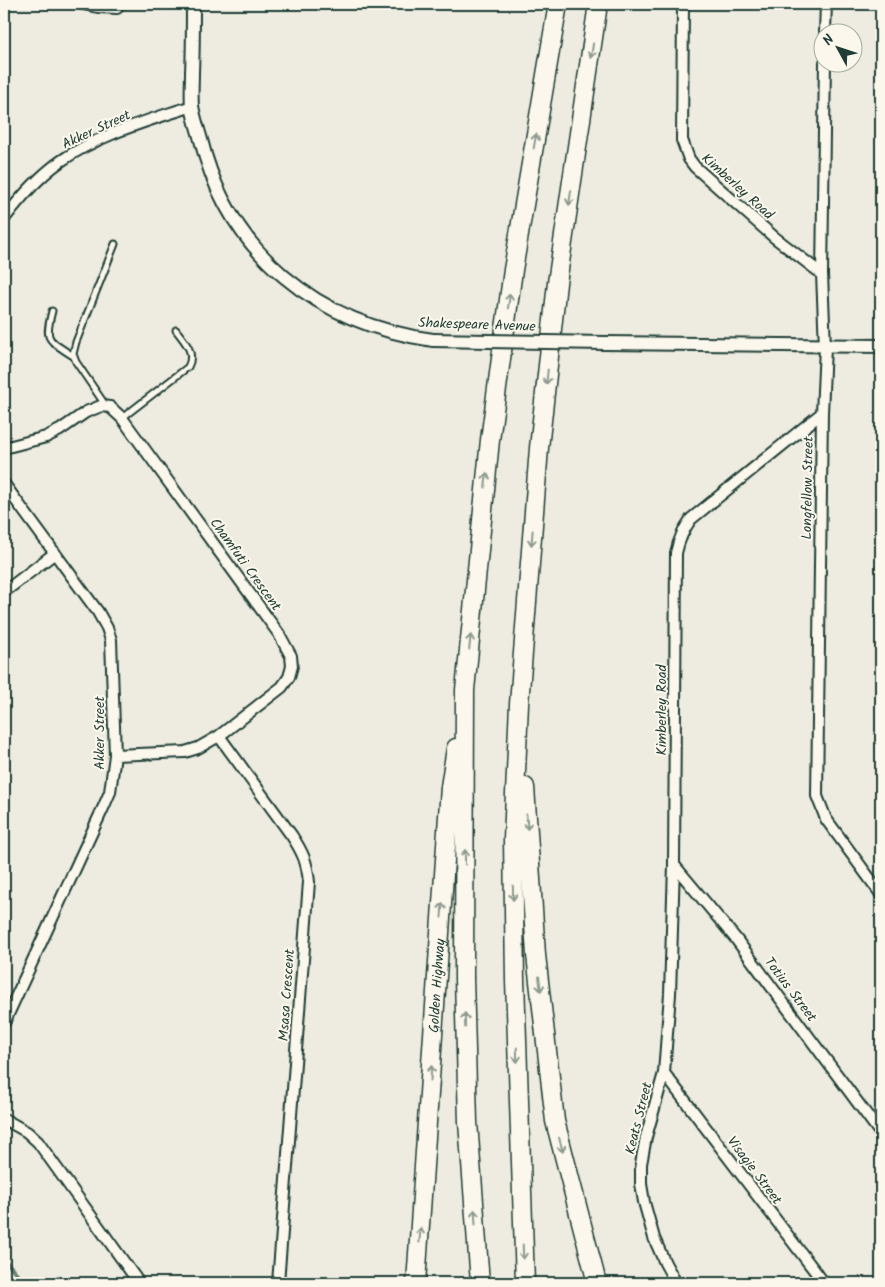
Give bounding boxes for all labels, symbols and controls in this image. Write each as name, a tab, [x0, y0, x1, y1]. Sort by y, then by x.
north arrow	[812, 22, 862, 72]
text: N	[818, 30, 840, 51]
one-way arrow	[586, 43, 596, 59]
street label: Akker Street	[58, 104, 135, 155]
one-way arrow	[530, 133, 540, 149]
street label: Kimberley Road	[696, 148, 779, 226]
one-way arrow	[565, 190, 575, 206]
one-way arrow	[504, 294, 514, 310]
street label: Shakespeare Avenue	[418, 312, 537, 338]
one-way arrow	[542, 368, 552, 384]
street label: Longfellow Street	[796, 436, 820, 540]
one-way arrow	[481, 472, 491, 488]
street label: Chamfuti Crescent	[204, 513, 287, 616]
one-way arrow	[527, 530, 537, 546]
one-way arrow	[465, 634, 475, 650]
street label: Kimberley Road	[651, 663, 673, 756]
street label: Akker Street	[89, 696, 111, 770]
one-way arrow	[523, 814, 532, 830]
one-way arrow	[460, 850, 470, 866]
one-way arrow	[509, 884, 518, 900]
one-way arrow	[437, 903, 447, 919]
street label: Golden Highway	[423, 938, 452, 1034]
street label: Msasa Crescent	[273, 948, 301, 1042]
street label: Totius Street	[758, 952, 822, 1027]
one-way arrow	[535, 976, 545, 992]
one-way arrow	[461, 1012, 470, 1028]
one-way arrow	[512, 1046, 522, 1063]
one-way arrow	[426, 1065, 436, 1081]
street label: Keats Street	[619, 1079, 659, 1157]
street label: Visagie Street	[721, 1132, 788, 1210]
one-way arrow	[557, 1137, 567, 1153]
one-way arrow	[470, 1209, 479, 1225]
one-way arrow	[415, 1227, 425, 1243]
one-way arrow	[519, 1244, 528, 1260]

